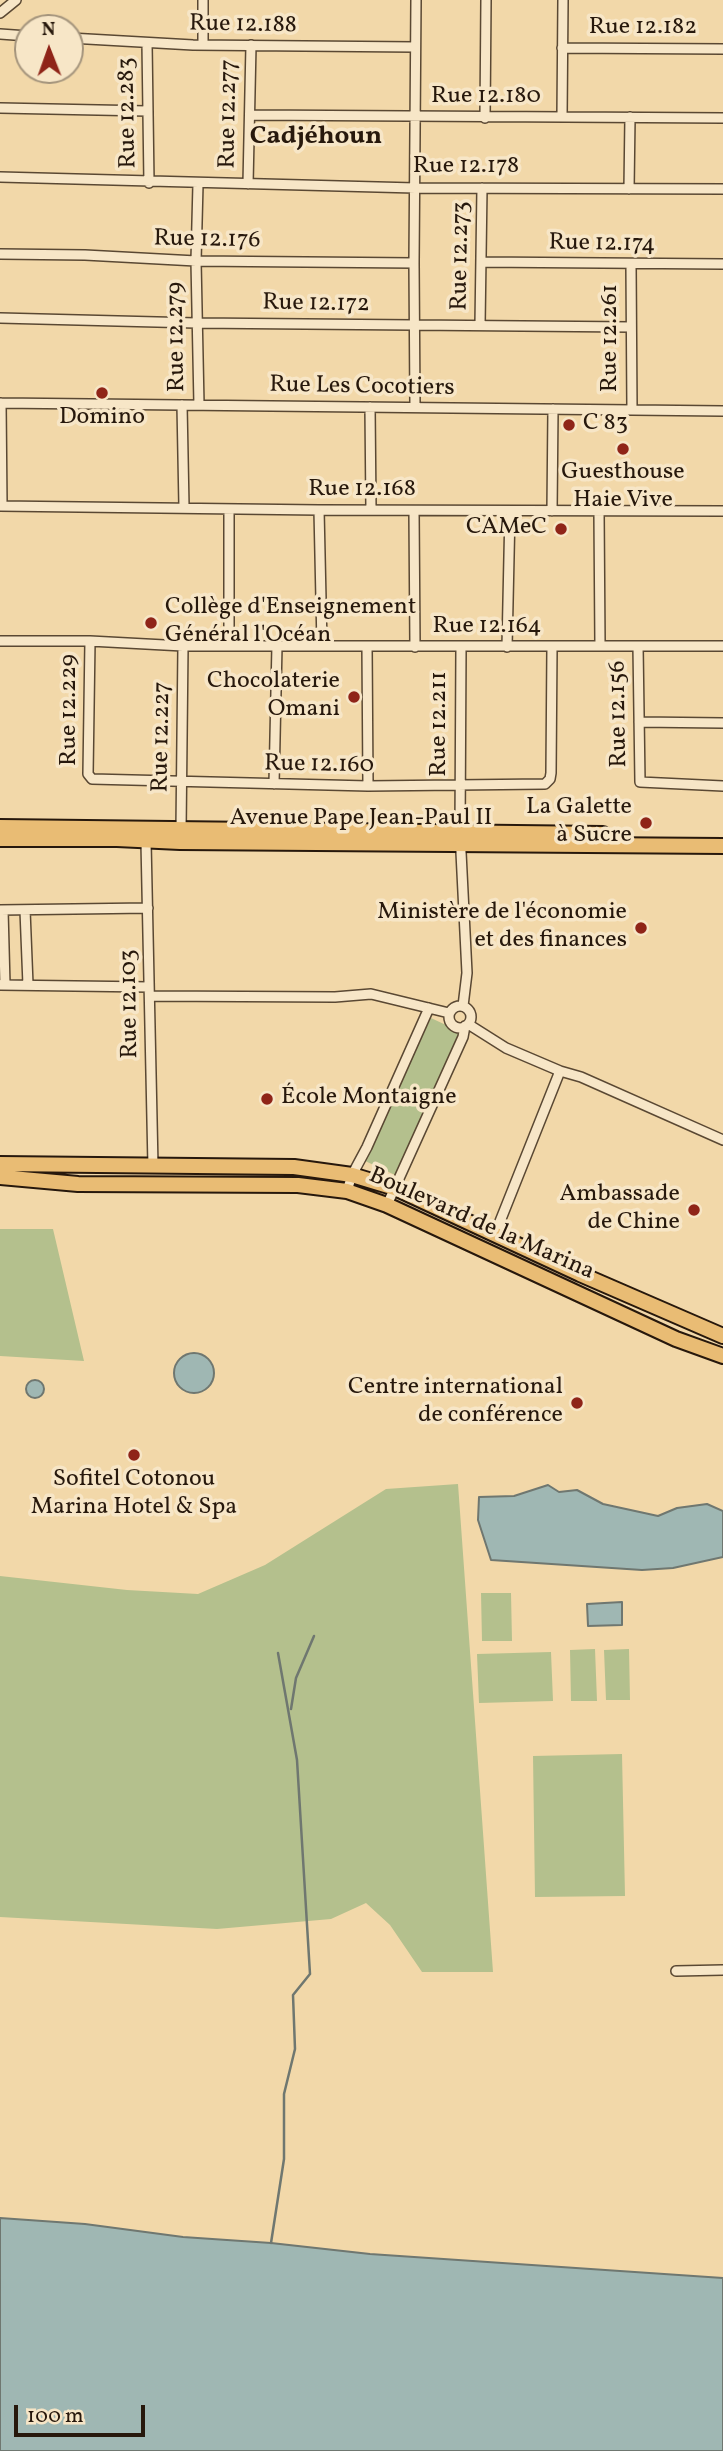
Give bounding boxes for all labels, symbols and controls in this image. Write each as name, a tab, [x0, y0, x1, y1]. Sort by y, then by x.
street label: Rue 12.188	[189, 11, 297, 41]
north arrow	[14, 14, 84, 84]
street label: Rue 12.182	[589, 15, 697, 43]
text: N	[42, 17, 56, 43]
street label: Rue 12.283	[114, 57, 144, 169]
street label: Rue 12.277	[215, 59, 245, 169]
street label: Rue 12.180	[431, 84, 541, 112]
district label: Cadjéhoun	[250, 122, 382, 154]
street label: Rue 12.178	[413, 154, 519, 182]
street label: Rue 12.273	[447, 201, 477, 311]
street label: Rue 12.176	[153, 226, 261, 256]
street label: Rue 12.174	[548, 230, 656, 260]
street label: Rue 12.279	[163, 282, 193, 392]
street label: Rue 12.261	[598, 284, 626, 392]
street label: Rue 12.172	[262, 290, 370, 320]
street label: Rue Les Cocotiers	[269, 372, 455, 404]
marker: Domino	[94, 385, 110, 401]
place label: Domino	[59, 405, 145, 433]
place label: C 83	[583, 411, 628, 439]
marker: C 83	[561, 417, 577, 433]
marker: Guesthouse Haie Vive	[615, 441, 631, 457]
place label: Guesthouse Haie Vive	[561, 460, 685, 516]
street label: Rue 12.168	[308, 477, 416, 505]
place label: CAMeC	[466, 515, 547, 543]
marker: CAMeC	[553, 521, 569, 537]
place label: Collège d'Enseignement Général l'Océan	[165, 595, 416, 651]
street label: Rue 12.164	[432, 614, 542, 642]
marker: Collège d'Enseignement Général l'Océan	[143, 615, 159, 631]
street label: Rue 12.229	[57, 654, 85, 766]
street label: Rue 12.156	[605, 660, 635, 768]
place label: Chocolaterie Omani	[207, 669, 340, 725]
street label: Rue 12.211	[427, 671, 455, 777]
street label: Rue 12.227	[148, 681, 178, 793]
marker: Chocolaterie Omani	[346, 689, 362, 705]
street label: Rue 12.160	[264, 751, 374, 781]
place label: La Galette à Sucre	[526, 795, 632, 851]
street label: Avenue Pape Jean-Paul II	[230, 806, 492, 834]
marker: La Galette à Sucre	[638, 815, 654, 831]
place label: Ministère de l'économie et des finances	[377, 900, 627, 956]
marker: Ministère de l'économie et des finances	[633, 920, 649, 936]
street label: Rue 12.103	[116, 949, 146, 1059]
place label: École Montaigne	[281, 1085, 457, 1113]
marker: École Montaigne	[259, 1091, 275, 1107]
street label: Boulevard de la Marina	[364, 1162, 598, 1288]
place label: Ambassade de Chine	[559, 1182, 680, 1238]
marker: Ambassade de Chine	[686, 1202, 702, 1218]
place label: Centre international de conférence	[348, 1375, 563, 1431]
marker: Centre international de conférence	[569, 1395, 585, 1411]
marker: Sofitel Cotonou Marina Hotel & Spa	[126, 1447, 142, 1463]
place label: Sofitel Cotonou Marina Hotel & Spa	[31, 1467, 237, 1523]
scale bar	[18, 2392, 149, 2436]
text: 100 m	[27, 2402, 84, 2431]

